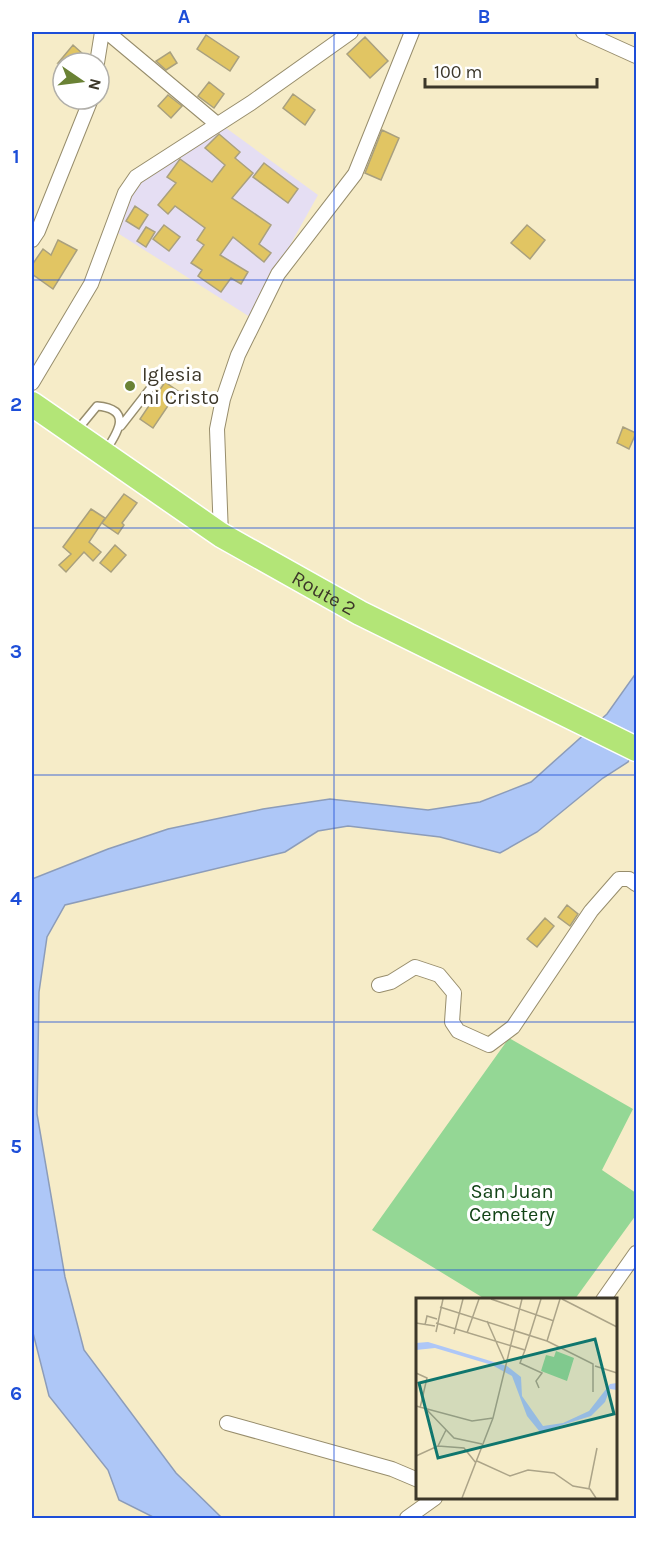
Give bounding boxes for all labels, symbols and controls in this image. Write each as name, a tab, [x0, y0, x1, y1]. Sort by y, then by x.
text: A	[178, 5, 191, 28]
text: B	[478, 5, 490, 28]
north arrow	[51, 51, 111, 111]
scale bar	[425, 51, 598, 89]
text: 100 m	[434, 61, 482, 83]
text: N	[84, 77, 106, 92]
text: 1	[12, 145, 20, 168]
place label: Iglesia ni Cristo	[142, 363, 219, 409]
marker: Iglesia ni Cristo	[123, 379, 137, 393]
text: 2	[10, 393, 22, 416]
street label: Route 2	[288, 566, 360, 620]
text: 3	[10, 640, 22, 663]
text: 4	[10, 887, 22, 910]
text: 5	[10, 1135, 22, 1158]
park label: San Juan Cemetery	[469, 1180, 555, 1226]
inset map	[416, 1298, 617, 1499]
text: 6	[10, 1382, 22, 1405]

